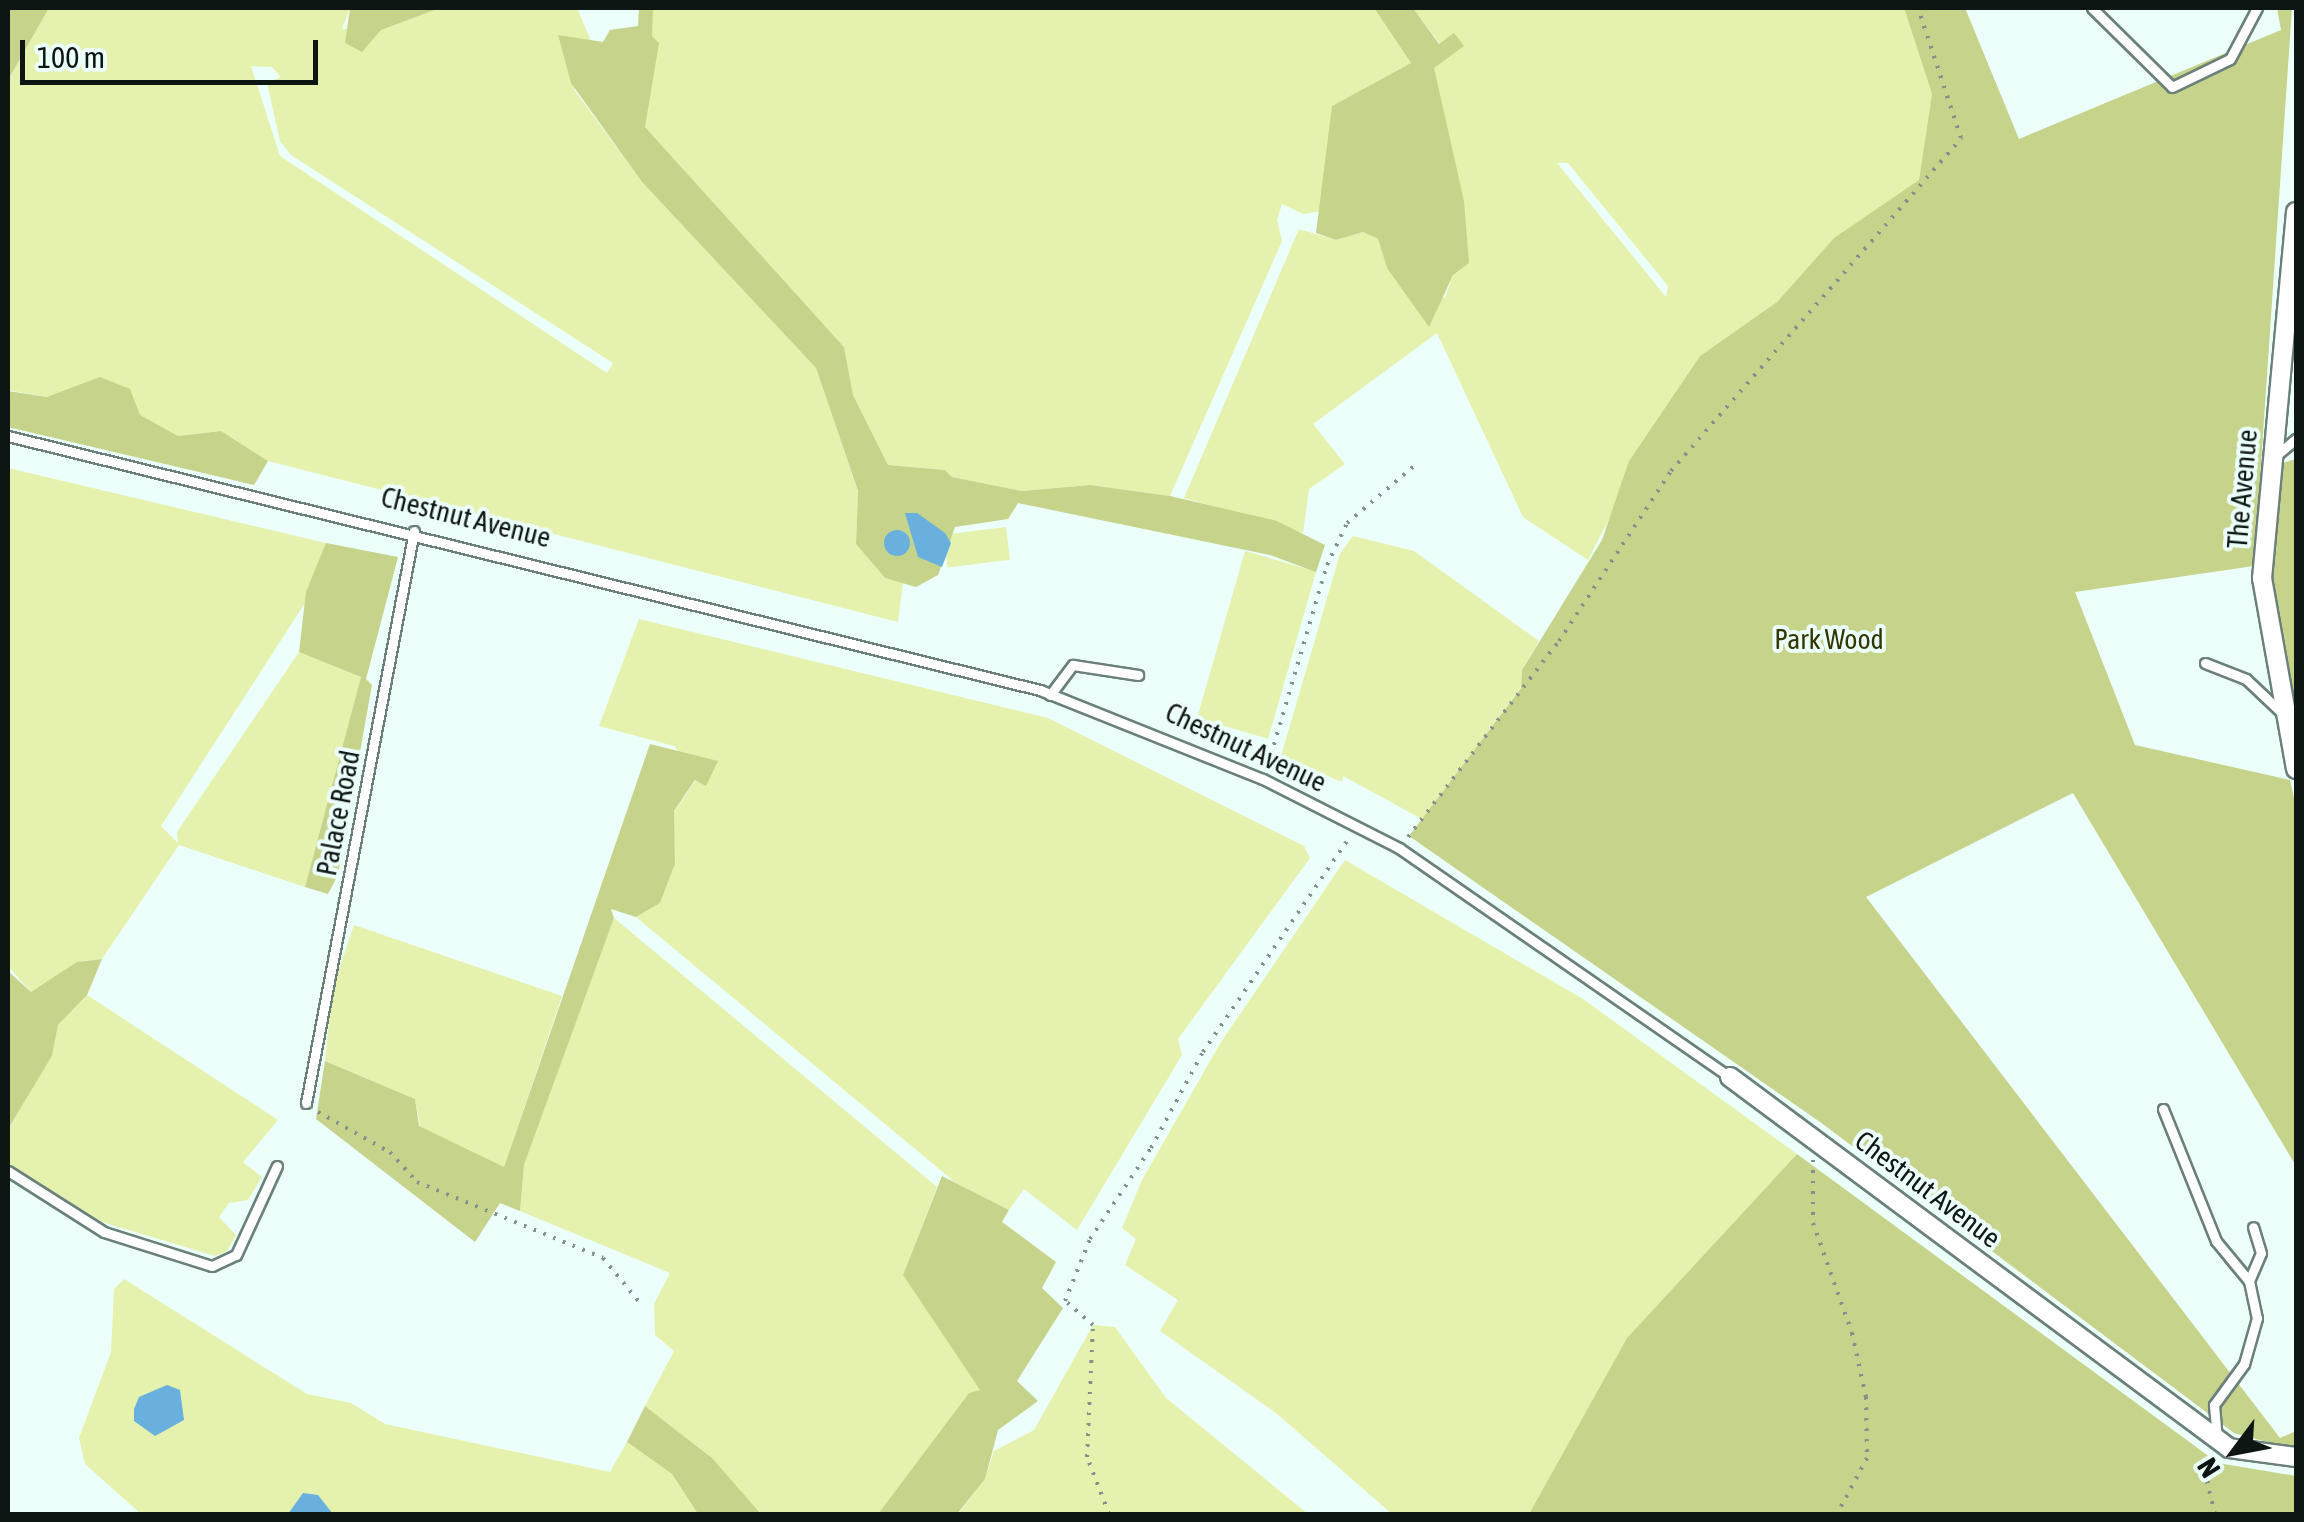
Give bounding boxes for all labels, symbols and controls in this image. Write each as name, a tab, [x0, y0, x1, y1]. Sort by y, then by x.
scale bar	[25, 20, 322, 82]
text: 100 m	[37, 40, 105, 74]
street label: The Avenue	[2220, 428, 2264, 550]
street label: Chestnut Avenue	[378, 480, 554, 554]
park label: Park Wood	[1774, 622, 1884, 656]
street label: Chestnut Avenue	[1160, 695, 1332, 799]
street label: Palace Road	[309, 747, 367, 879]
street label: Chestnut Avenue	[1849, 1123, 2007, 1255]
north arrow	[2184, 1402, 2284, 1502]
text: N	[2191, 1452, 2227, 1483]

